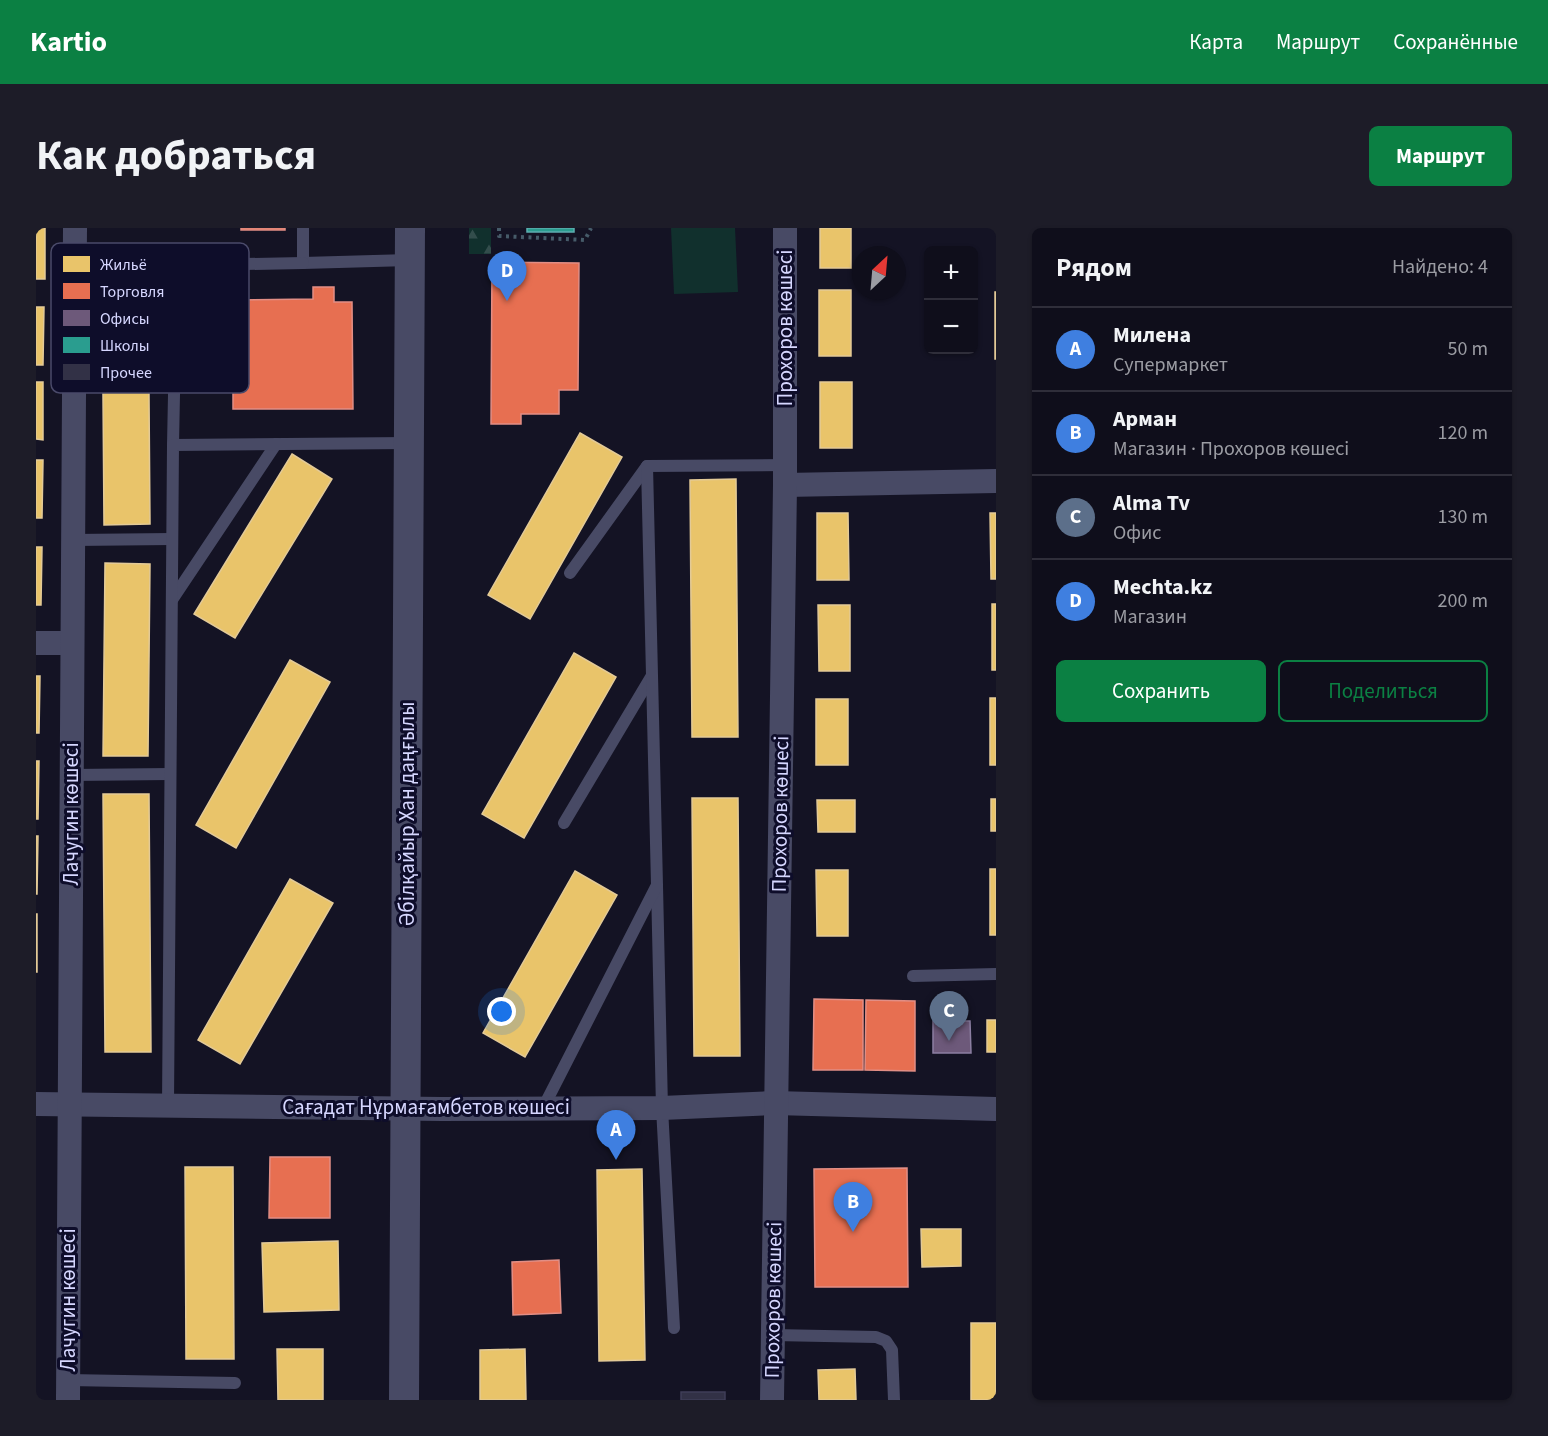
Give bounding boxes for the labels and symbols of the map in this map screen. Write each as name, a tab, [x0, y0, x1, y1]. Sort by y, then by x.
legend	[51, 243, 249, 393]
north arrow	[852, 246, 906, 300]
street label: Прохоров көшесі	[770, 250, 800, 406]
pin: D	[488, 251, 526, 301]
text: Жильё	[100, 254, 147, 276]
text: Торговля	[100, 281, 165, 303]
text: Офисы	[100, 308, 150, 330]
text: Школы	[100, 335, 150, 357]
text: Прочее	[100, 362, 152, 384]
street label: Әбілқайыр Хан даңғылы	[392, 702, 422, 926]
street label: Прохоров көшесі	[764, 735, 796, 893]
street label: Лачугин көшесі	[56, 742, 86, 886]
pin: C	[930, 992, 968, 1041]
your location	[487, 997, 516, 1026]
street label: Сағадат Нұрмағамбетов көшесі	[282, 1092, 570, 1122]
pin: A	[596, 1110, 636, 1160]
pin: B	[834, 1182, 872, 1232]
street label: Прохоров көшесі	[757, 1221, 789, 1379]
street label: Лачугин көшесі	[53, 1228, 83, 1372]

